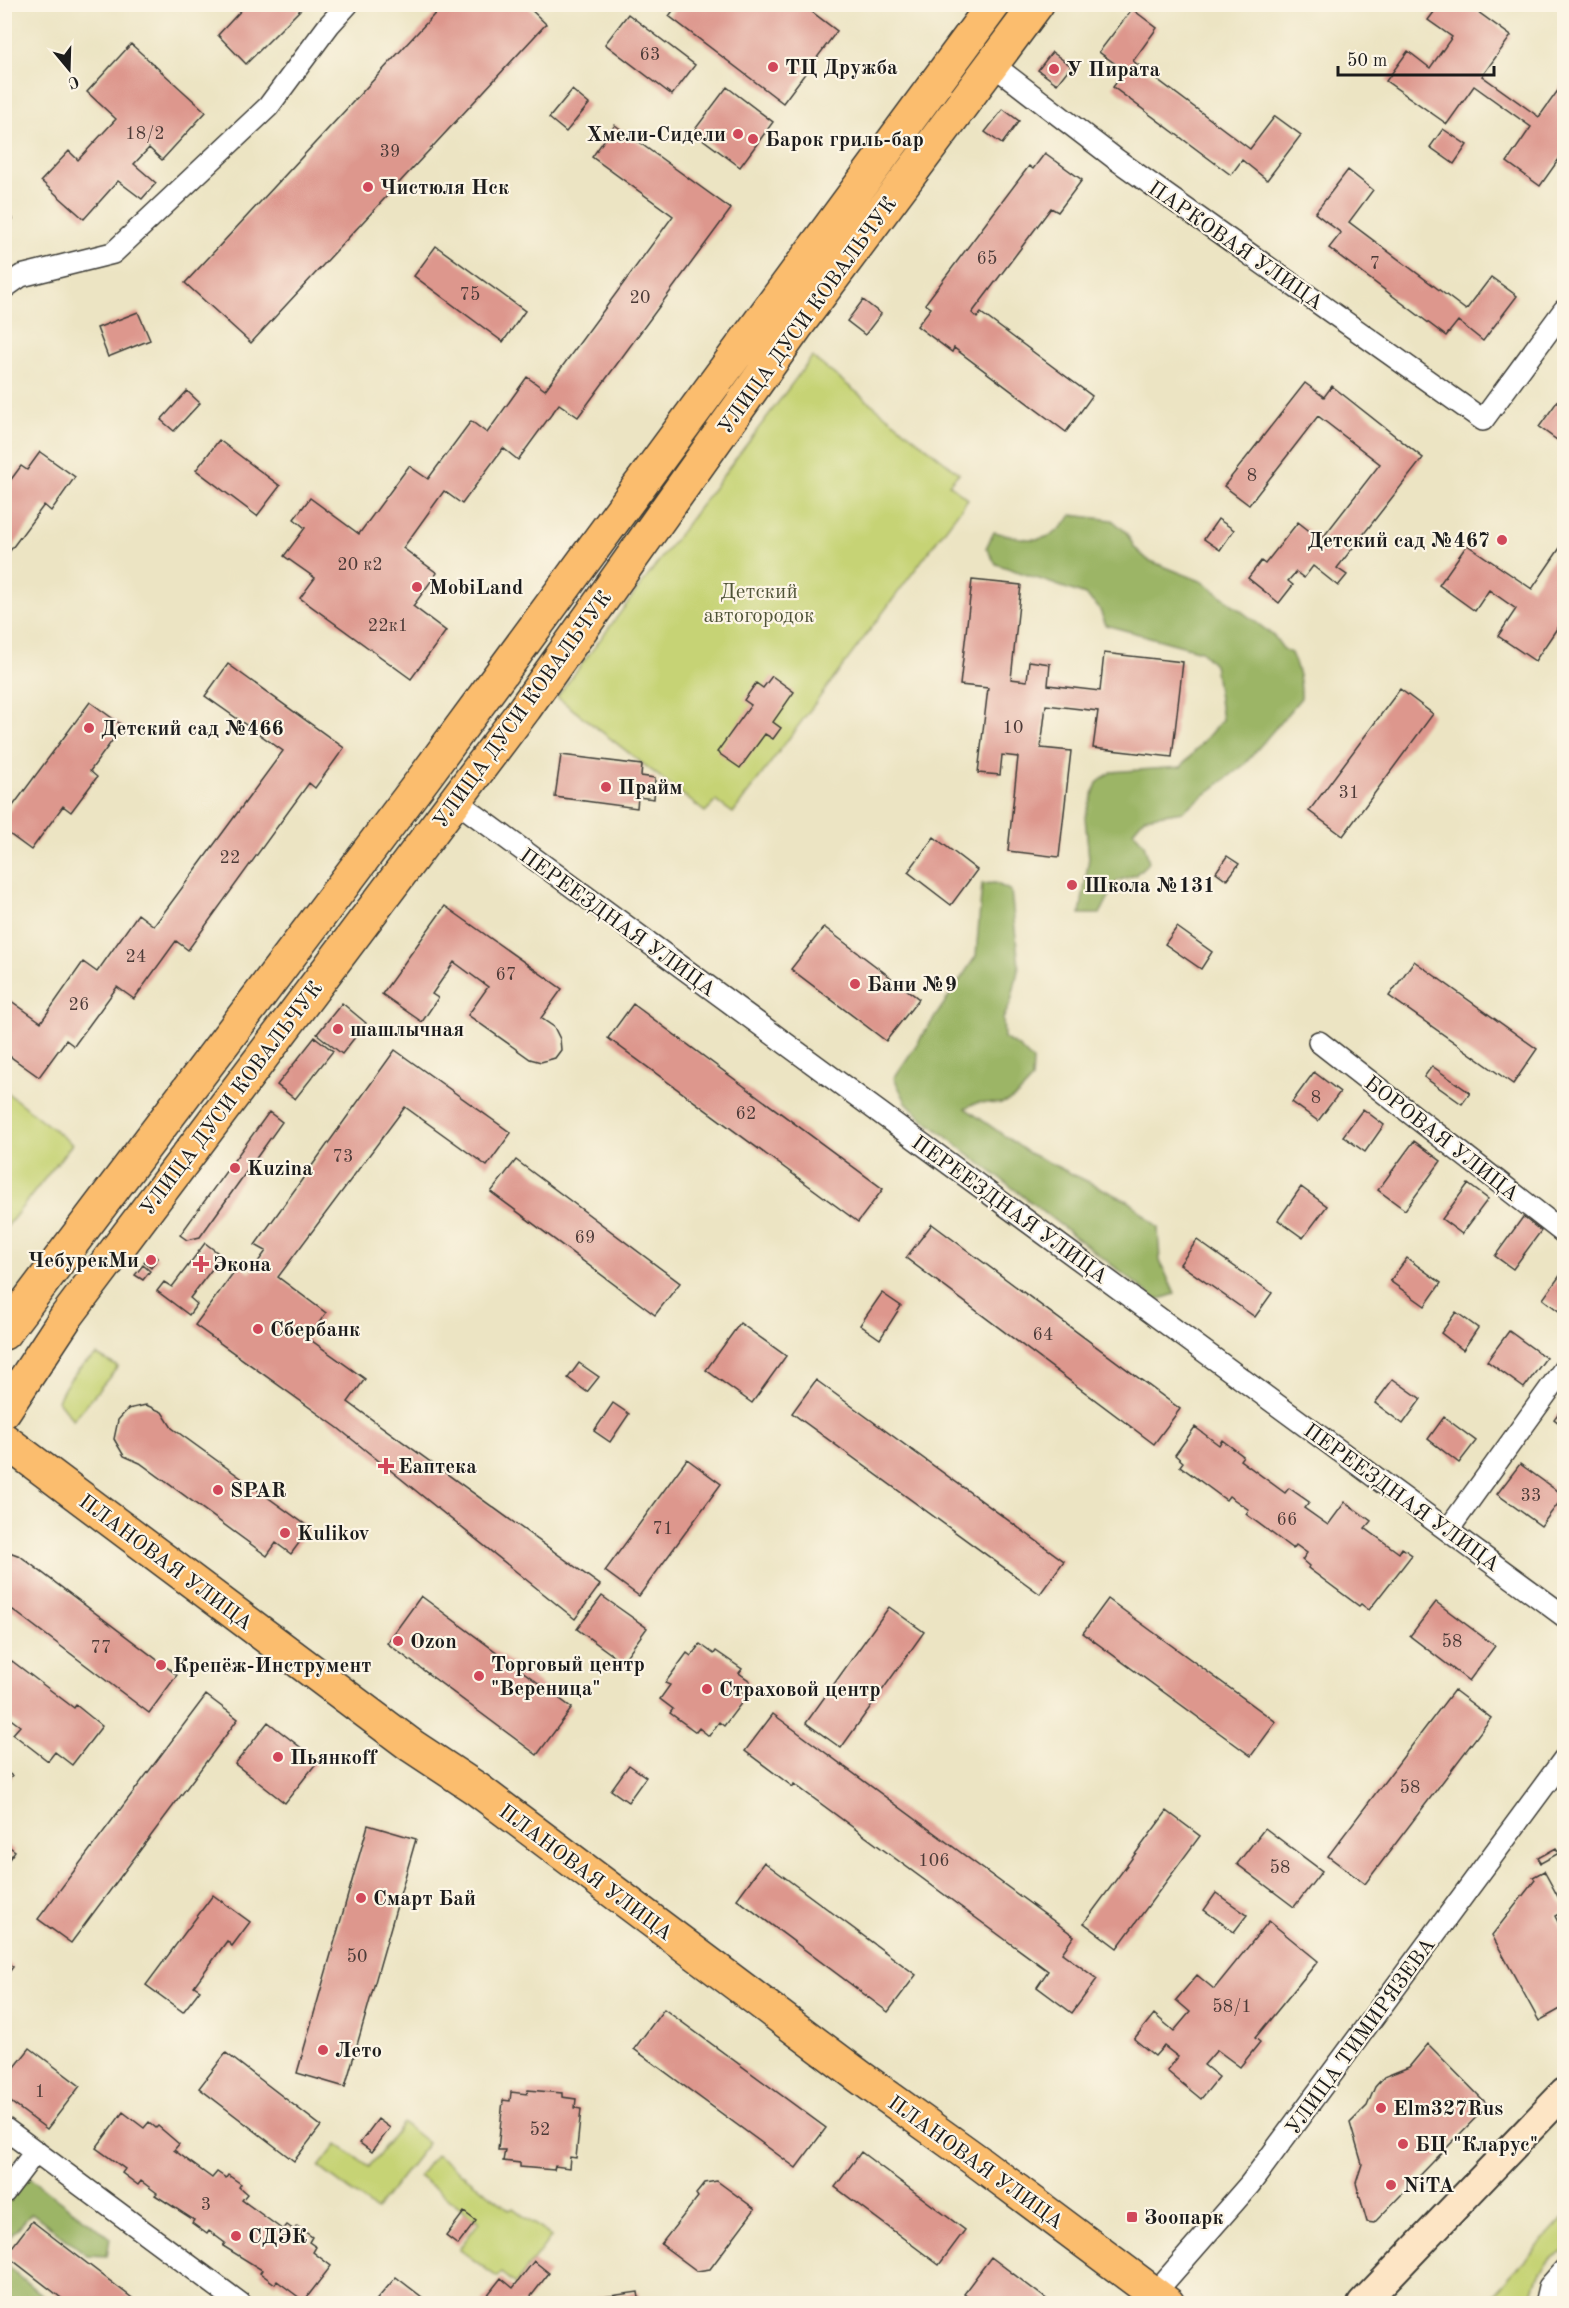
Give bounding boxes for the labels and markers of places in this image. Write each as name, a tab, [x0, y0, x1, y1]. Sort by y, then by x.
place label: ТЦ Дружба	[785, 58, 898, 79]
marker: ТЦ Дружба	[766, 60, 780, 74]
place label: У Пирата	[1066, 60, 1160, 81]
marker: У Пирата	[1047, 62, 1061, 76]
place label: Хмели-Сидели	[586, 125, 726, 146]
marker: Хмели-Сидели	[731, 127, 745, 141]
place label: Барок гриль-бар	[765, 130, 924, 151]
marker: Барок гриль-бар	[746, 132, 760, 146]
place label: Чистюля Нск	[380, 178, 509, 199]
marker: Чистюля Нск	[361, 180, 375, 194]
place label: Детский сад №467	[1307, 531, 1490, 552]
marker: Детский сад №467	[1495, 533, 1509, 547]
place label: MobiLand	[429, 578, 523, 599]
marker: MobiLand	[410, 580, 424, 594]
place label: Детский сад №466	[101, 719, 284, 740]
marker: Детский сад №466	[82, 721, 96, 735]
place label: Прайм	[618, 778, 683, 799]
marker: Прайм	[599, 780, 613, 794]
place label: Школа №131	[1084, 876, 1215, 897]
marker: Школа №131	[1065, 878, 1079, 892]
place label: Бани №9	[867, 975, 957, 996]
marker: Бани №9	[848, 977, 862, 991]
place label: шашлычная	[350, 1020, 464, 1041]
marker: шашлычная	[331, 1022, 345, 1036]
place label: Kuzina	[247, 1159, 313, 1180]
marker: Kuzina	[228, 1161, 242, 1175]
place label: ЧебурекМи	[28, 1251, 139, 1272]
marker: ЧебурекМи	[144, 1253, 158, 1267]
place label: Экона	[213, 1255, 272, 1276]
marker: Экона	[194, 1257, 208, 1271]
place label: Сбербанк	[270, 1320, 360, 1341]
marker: Сбербанк	[251, 1322, 265, 1336]
place label: Еаптека	[398, 1457, 477, 1478]
marker: Еаптека	[379, 1459, 393, 1473]
place label: SPAR	[230, 1481, 286, 1502]
marker: SPAR	[211, 1483, 225, 1497]
place label: Kulikov	[297, 1524, 370, 1545]
marker: Kulikov	[278, 1526, 292, 1540]
place label: Ozon	[410, 1632, 457, 1653]
marker: Ozon	[391, 1634, 405, 1648]
place label: Торговый центр "Вереница"	[491, 1655, 645, 1700]
place label: Крепёж-Инструмент	[173, 1656, 372, 1677]
marker: Крепёж-Инструмент	[154, 1658, 168, 1672]
marker: Торговый центр "Вереница"	[472, 1669, 486, 1683]
place label: Страховой центр	[719, 1680, 881, 1701]
marker: Страховой центр	[700, 1682, 714, 1696]
place label: Пьянкоff	[290, 1748, 378, 1769]
marker: Пьянкоff	[271, 1750, 285, 1764]
place label: Смарт Бай	[373, 1889, 476, 1910]
marker: Смарт Бай	[354, 1891, 368, 1905]
place label: Лето	[335, 2041, 382, 2062]
marker: Лето	[316, 2043, 330, 2057]
place label: Elm327Rus	[1393, 2099, 1503, 2120]
marker: Elm327Rus	[1374, 2101, 1388, 2115]
place label: БЦ "Кларус"	[1415, 2135, 1538, 2156]
marker: БЦ "Кларус"	[1396, 2137, 1410, 2151]
place label: NiTA	[1403, 2176, 1454, 2197]
marker: NiTA	[1384, 2178, 1398, 2192]
place label: Зоопарк	[1144, 2208, 1224, 2229]
marker: Зоопарк	[1125, 2210, 1139, 2224]
place label: СДЭК	[248, 2227, 307, 2248]
marker: СДЭК	[229, 2229, 243, 2243]

